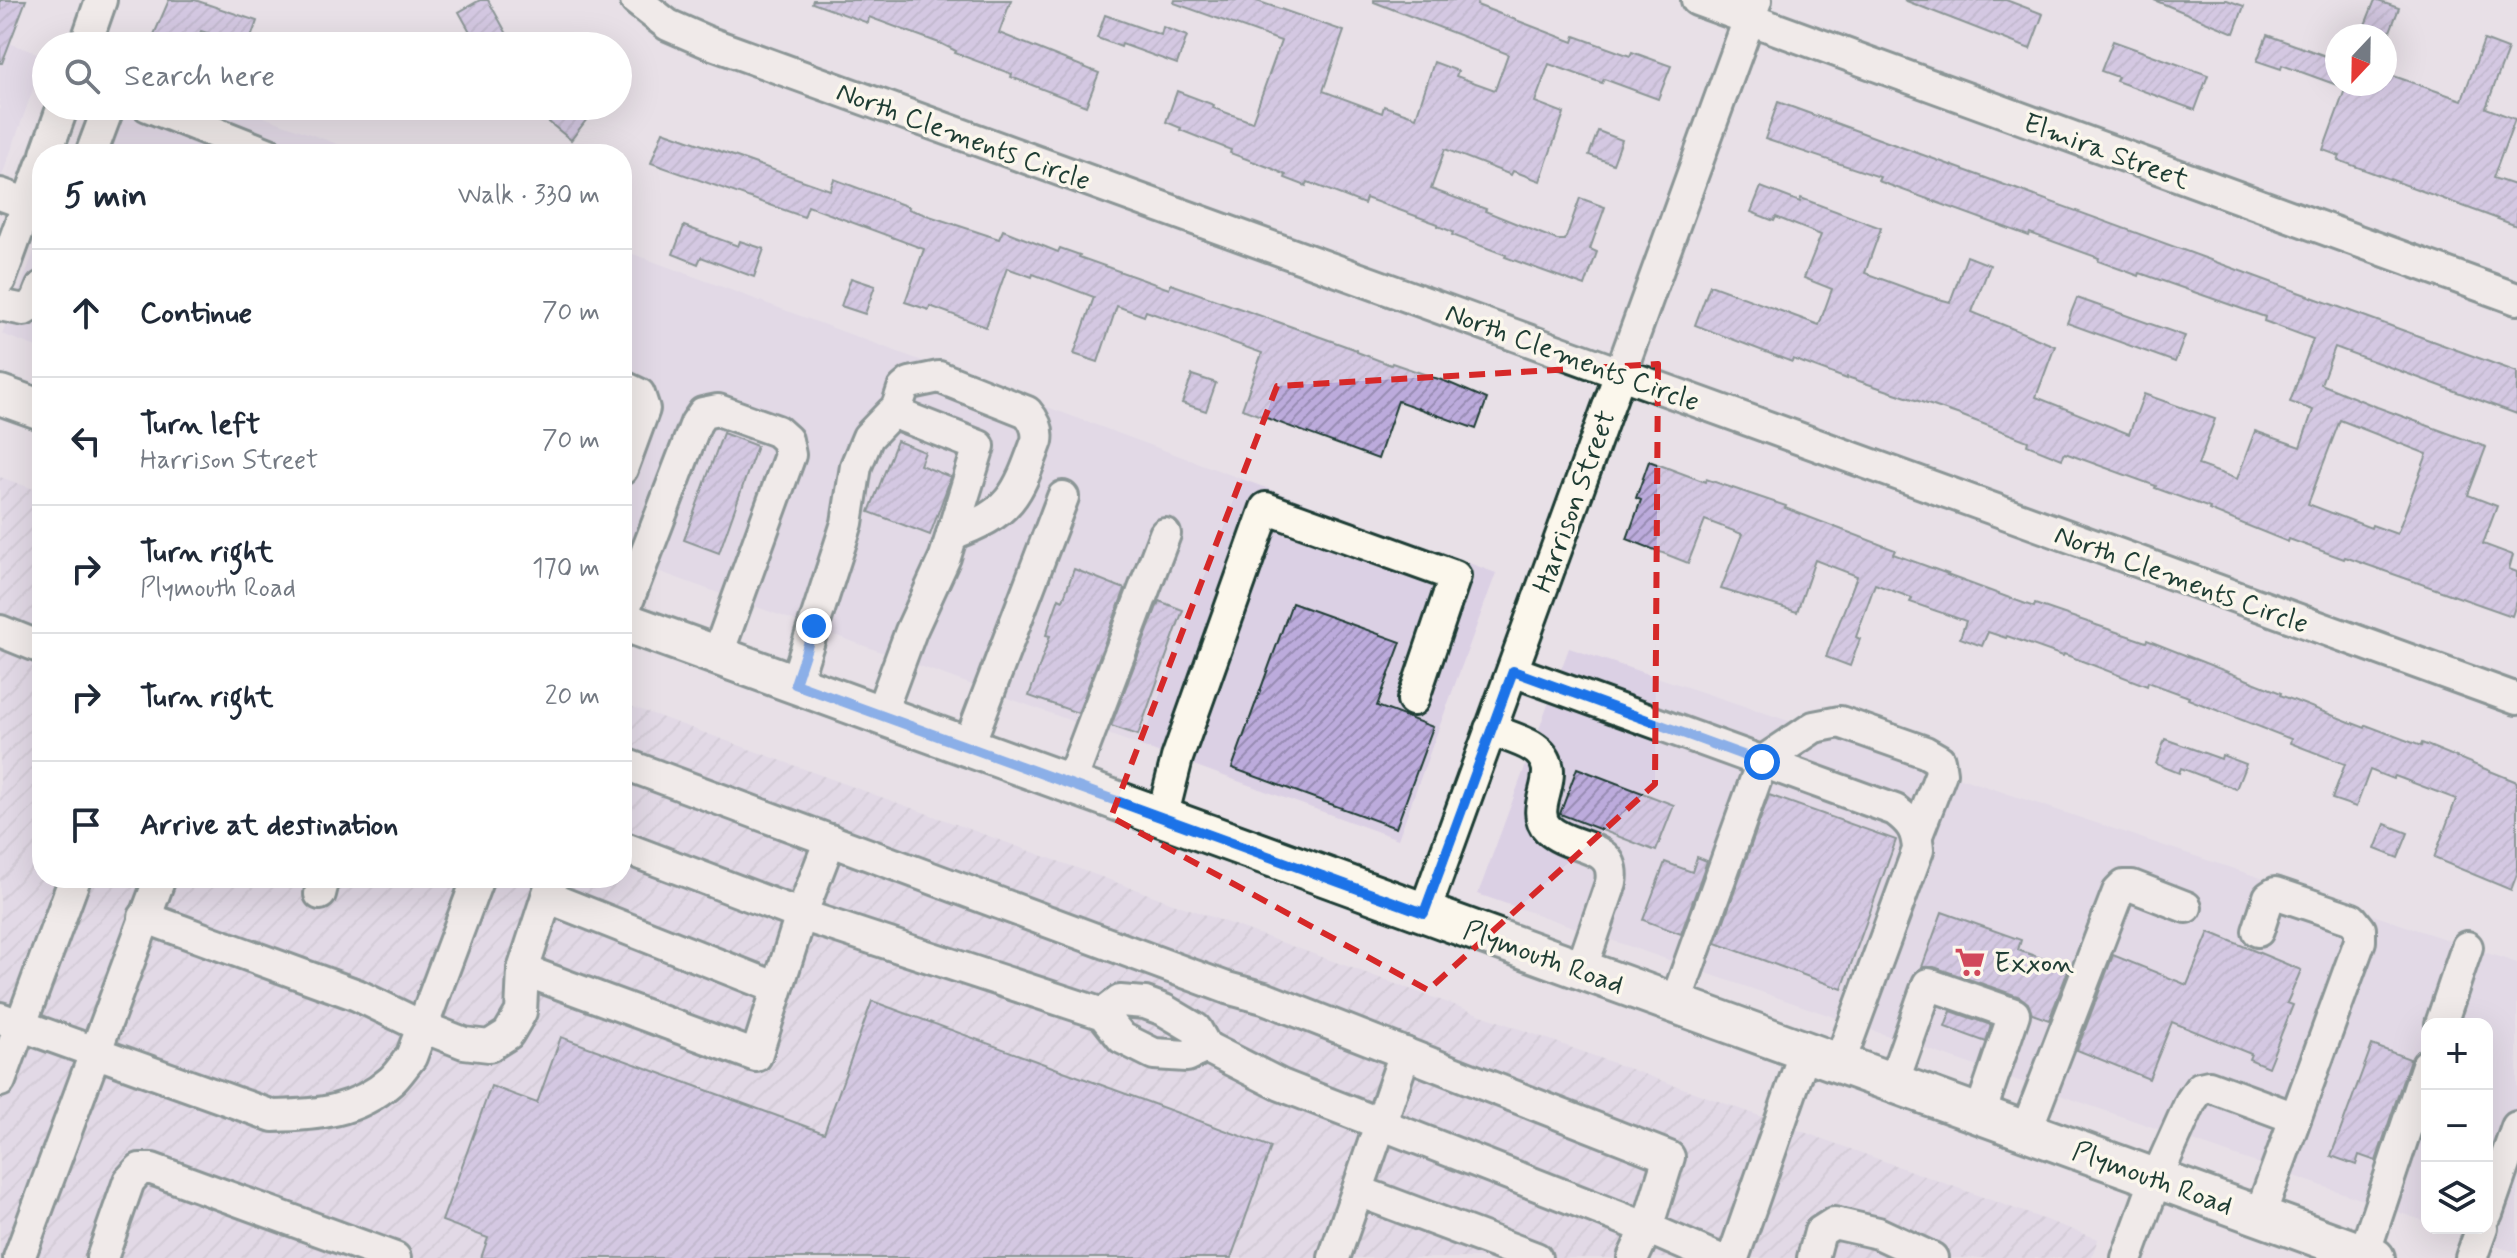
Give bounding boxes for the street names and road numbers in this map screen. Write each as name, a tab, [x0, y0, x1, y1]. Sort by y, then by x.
street label: North Clements Circle	[831, 74, 1095, 201]
street label: Elmira Street	[2018, 105, 2195, 200]
street label: North Clements Circle	[1440, 295, 1704, 422]
street label: Harrison Street	[1525, 405, 1626, 598]
street label: North Clements Circle	[2049, 517, 2313, 644]
street label: Plymouth Road	[1458, 912, 1628, 1004]
street label: Plymouth Road	[2067, 1133, 2237, 1225]

